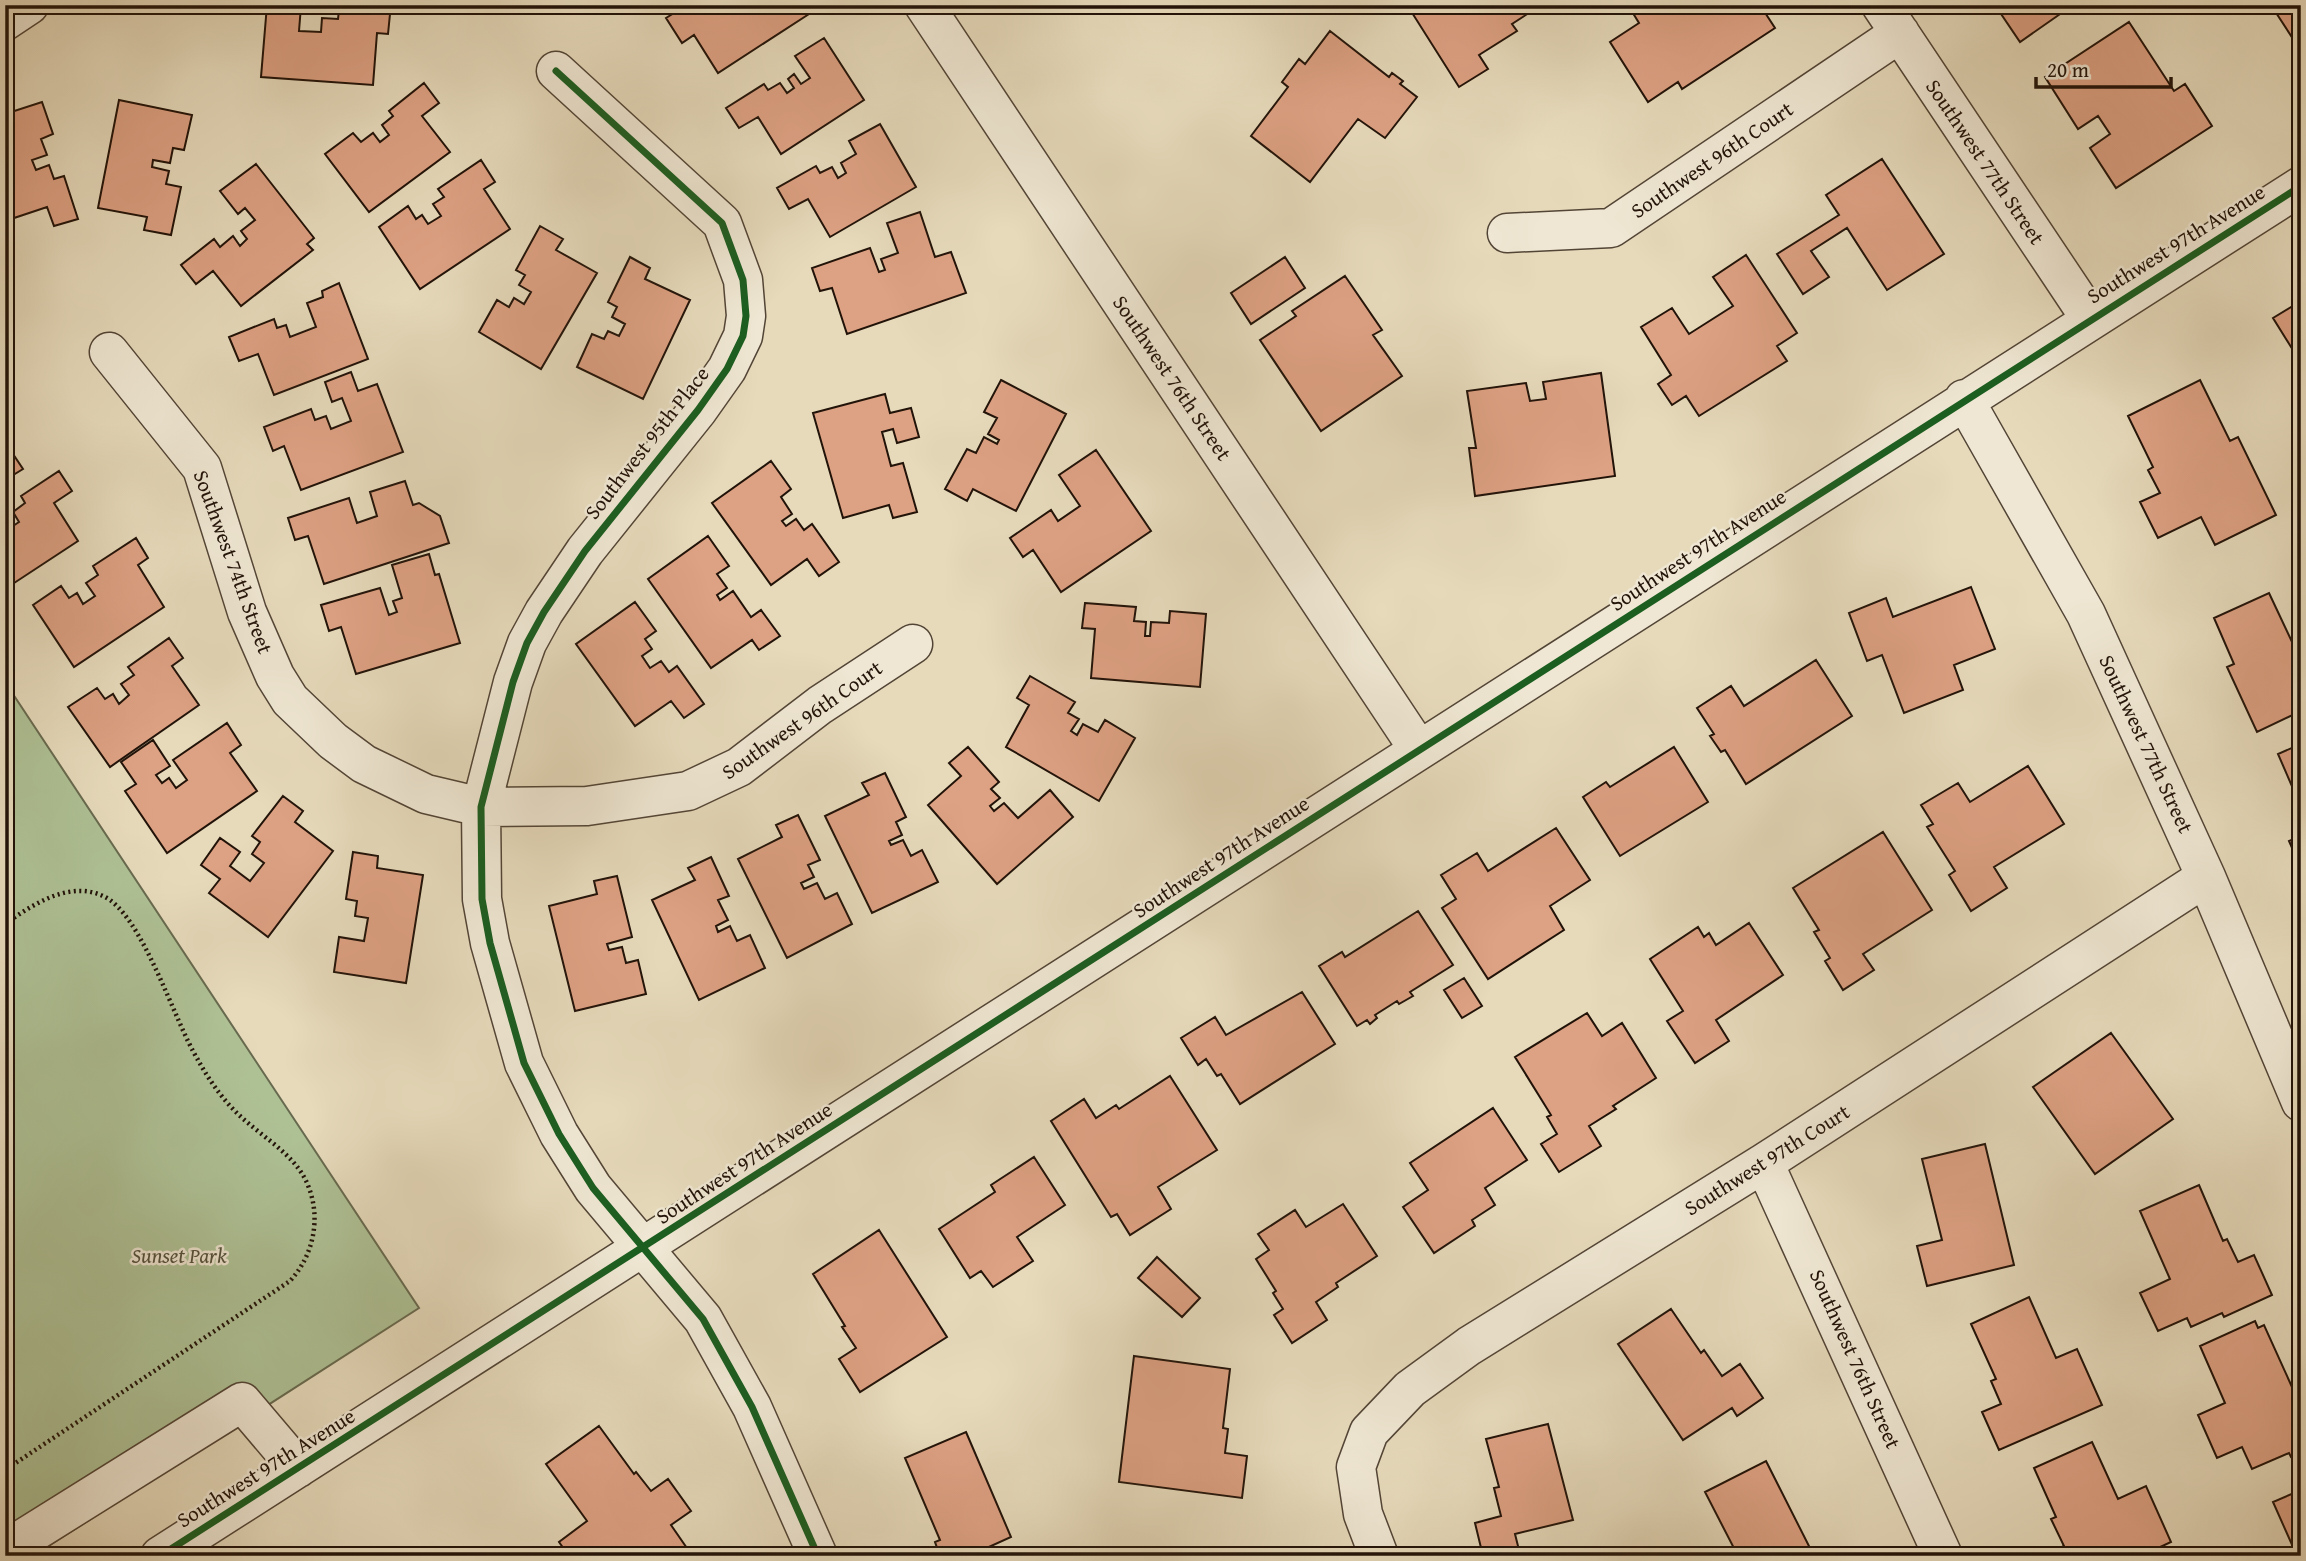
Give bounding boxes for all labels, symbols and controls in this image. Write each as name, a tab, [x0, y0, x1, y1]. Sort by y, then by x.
scale bar	[2036, 46, 2171, 90]
text: 20 m	[2047, 54, 2089, 85]
street label: Southwest 77th Street	[1918, 73, 2053, 251]
street label: Southwest 96th Court	[1624, 93, 1800, 226]
street label: Southwest 97th Avenue	[2081, 176, 2271, 311]
street label: Southwest 76th Street	[1105, 289, 1240, 467]
street label: Southwest 95th Place	[577, 360, 716, 526]
street label: Southwest 74th Street	[186, 466, 281, 659]
street label: Southwest 97th Avenue	[1603, 481, 1792, 618]
street label: Southwest 77th Street	[2092, 650, 2202, 839]
street label: Southwest 96th Court	[715, 652, 889, 787]
street label: Southwest 97th Avenue	[1126, 788, 1315, 925]
street label: Southwest 97th Avenue	[649, 1094, 838, 1231]
street label: Southwest 97th Court	[1678, 1096, 1856, 1223]
park label: Sunset Park	[131, 1240, 227, 1271]
street label: Southwest 76th Street	[1802, 1264, 1909, 1454]
street label: Southwest 97th Avenue	[171, 1400, 361, 1535]

